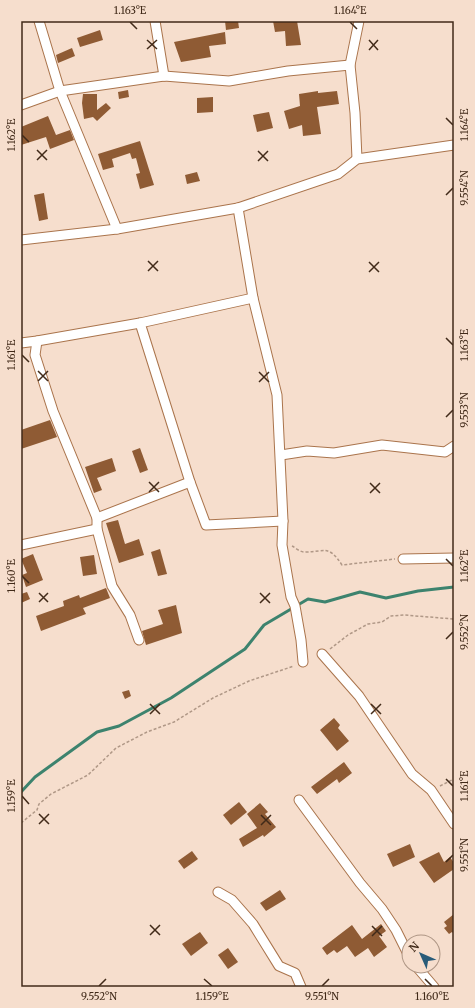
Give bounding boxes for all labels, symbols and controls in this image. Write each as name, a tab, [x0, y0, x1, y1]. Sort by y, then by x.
text: 1.163°E	[114, 4, 147, 17]
text: 1.164°E	[334, 4, 367, 17]
text: 1.164°E	[458, 108, 471, 141]
text: 1.162°E	[5, 118, 18, 151]
text: 9.554°N	[458, 170, 471, 206]
text: 1.163°E	[458, 328, 471, 361]
text: 1.161°E	[5, 339, 18, 370]
text: 9.553°N	[458, 392, 471, 428]
text: 1.162°E	[458, 549, 471, 582]
text: 1.160°E	[5, 558, 18, 593]
text: 9.552°N	[458, 614, 471, 650]
text: 1.161°E	[458, 770, 471, 801]
text: 1.159°E	[5, 779, 18, 813]
text: 9.551°N	[458, 838, 471, 872]
north arrow	[401, 934, 441, 974]
text: N	[406, 939, 422, 955]
text: 9.552°N	[81, 990, 117, 1003]
text: 1.159°E	[195, 990, 229, 1003]
text: 9.551°N	[305, 990, 339, 1003]
text: 1.160°E	[415, 990, 450, 1003]

